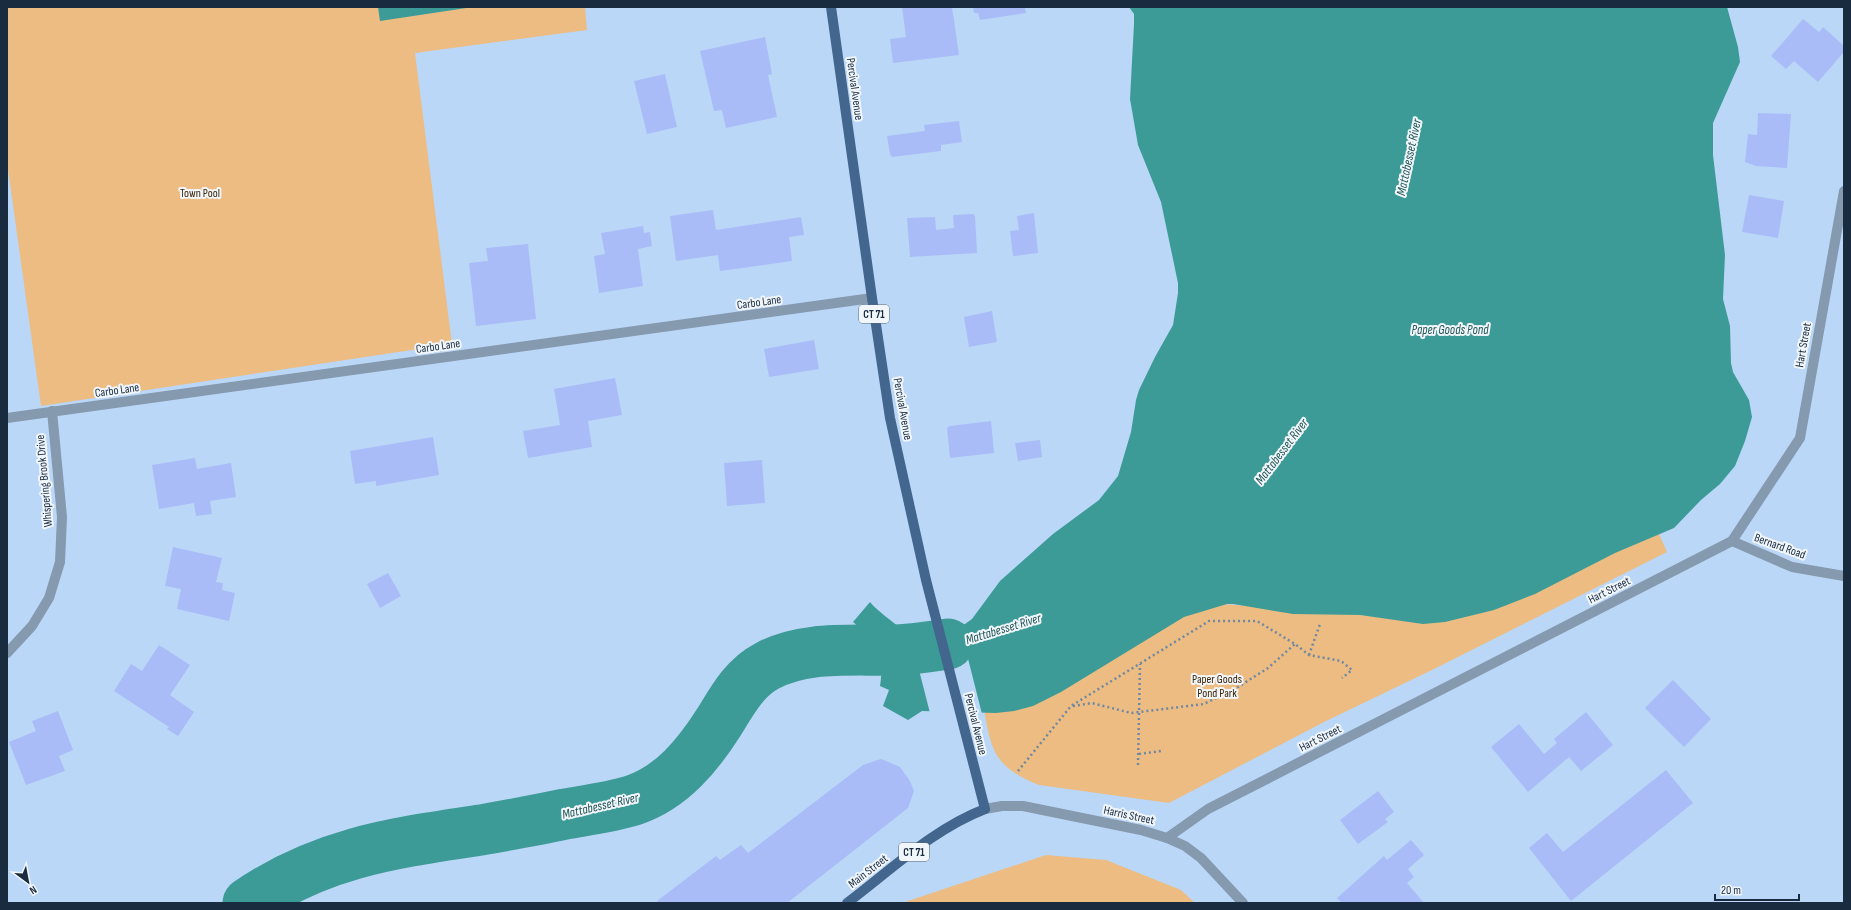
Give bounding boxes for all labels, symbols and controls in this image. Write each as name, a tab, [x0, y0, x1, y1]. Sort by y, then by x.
street label: Percival Avenue	[843, 57, 866, 121]
water label: Mattabesset River	[1393, 116, 1425, 197]
park label: Town Pool	[180, 186, 220, 201]
street label: Carbo Lane	[736, 292, 782, 313]
road number: CT 71	[859, 305, 889, 323]
street label: Hart Street	[1792, 321, 1815, 369]
water label: Paper Goods Pond	[1412, 322, 1489, 338]
street label: Carbo Lane	[415, 336, 461, 357]
street label: Percival Avenue	[890, 377, 915, 441]
street label: Carbo Lane	[94, 380, 140, 401]
water label: Mattabesset River	[1252, 415, 1312, 488]
street label: Whispering Brook Drive	[33, 434, 56, 528]
street label: Bernard Road	[1752, 530, 1808, 563]
street label: Hart Street	[1586, 573, 1633, 607]
water label: Mattabesset River	[964, 610, 1044, 648]
park label: Paper Goods Pond Park	[1192, 672, 1242, 701]
street label: Percival Avenue	[961, 692, 990, 757]
street label: Hart Street	[1297, 721, 1344, 755]
water label: Mattabesset River	[560, 789, 641, 823]
street label: Harris Street	[1102, 803, 1156, 828]
road number: CT 71	[899, 843, 929, 861]
street label: Main Street	[845, 851, 891, 892]
north arrow	[8, 862, 48, 902]
scale bar	[1715, 876, 1799, 902]
text: N	[27, 883, 39, 897]
text: 20 m	[1721, 883, 1741, 898]

